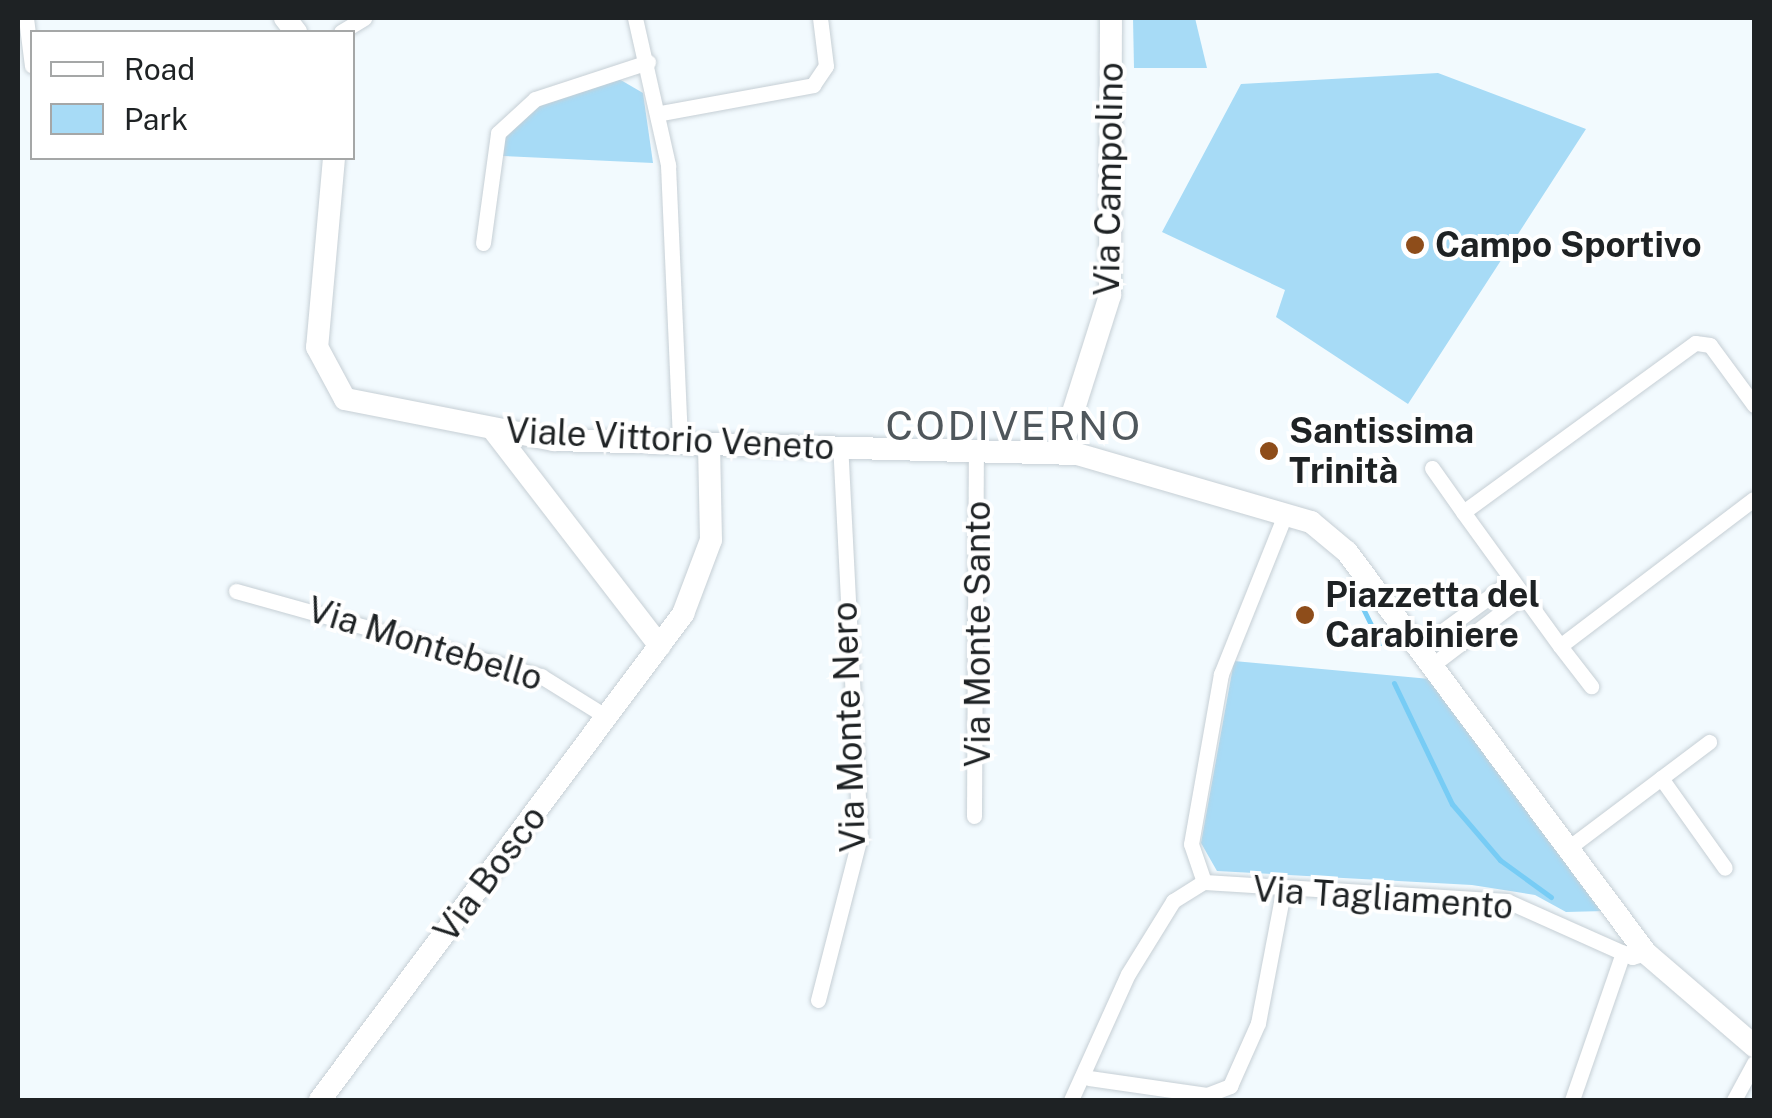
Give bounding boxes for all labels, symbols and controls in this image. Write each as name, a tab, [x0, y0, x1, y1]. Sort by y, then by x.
legend	[30, 30, 355, 160]
text: Road	[124, 51, 195, 87]
street label: Via Campolino	[1086, 62, 1132, 296]
text: Park	[124, 101, 188, 137]
place label: Campo Sportivo	[1435, 224, 1702, 266]
marker: Campo Sportivo	[1404, 234, 1426, 256]
district label: CODIVERNO	[885, 402, 1143, 450]
street label: Viale Vittorio Veneto	[504, 409, 836, 469]
place label: Santissima Trinità	[1289, 410, 1474, 492]
marker: Santissima Trinità	[1258, 440, 1280, 462]
street label: Via Monte Santo	[957, 501, 999, 767]
place label: Piazzetta del Carabiniere	[1325, 574, 1540, 656]
street label: Via Montebello	[303, 588, 547, 700]
street label: Via Monte Nero	[824, 601, 874, 853]
marker: Piazzetta del Carabiniere	[1294, 604, 1316, 626]
street label: Via Bosco	[425, 798, 555, 950]
street label: Via Tagliamento	[1251, 868, 1515, 928]

